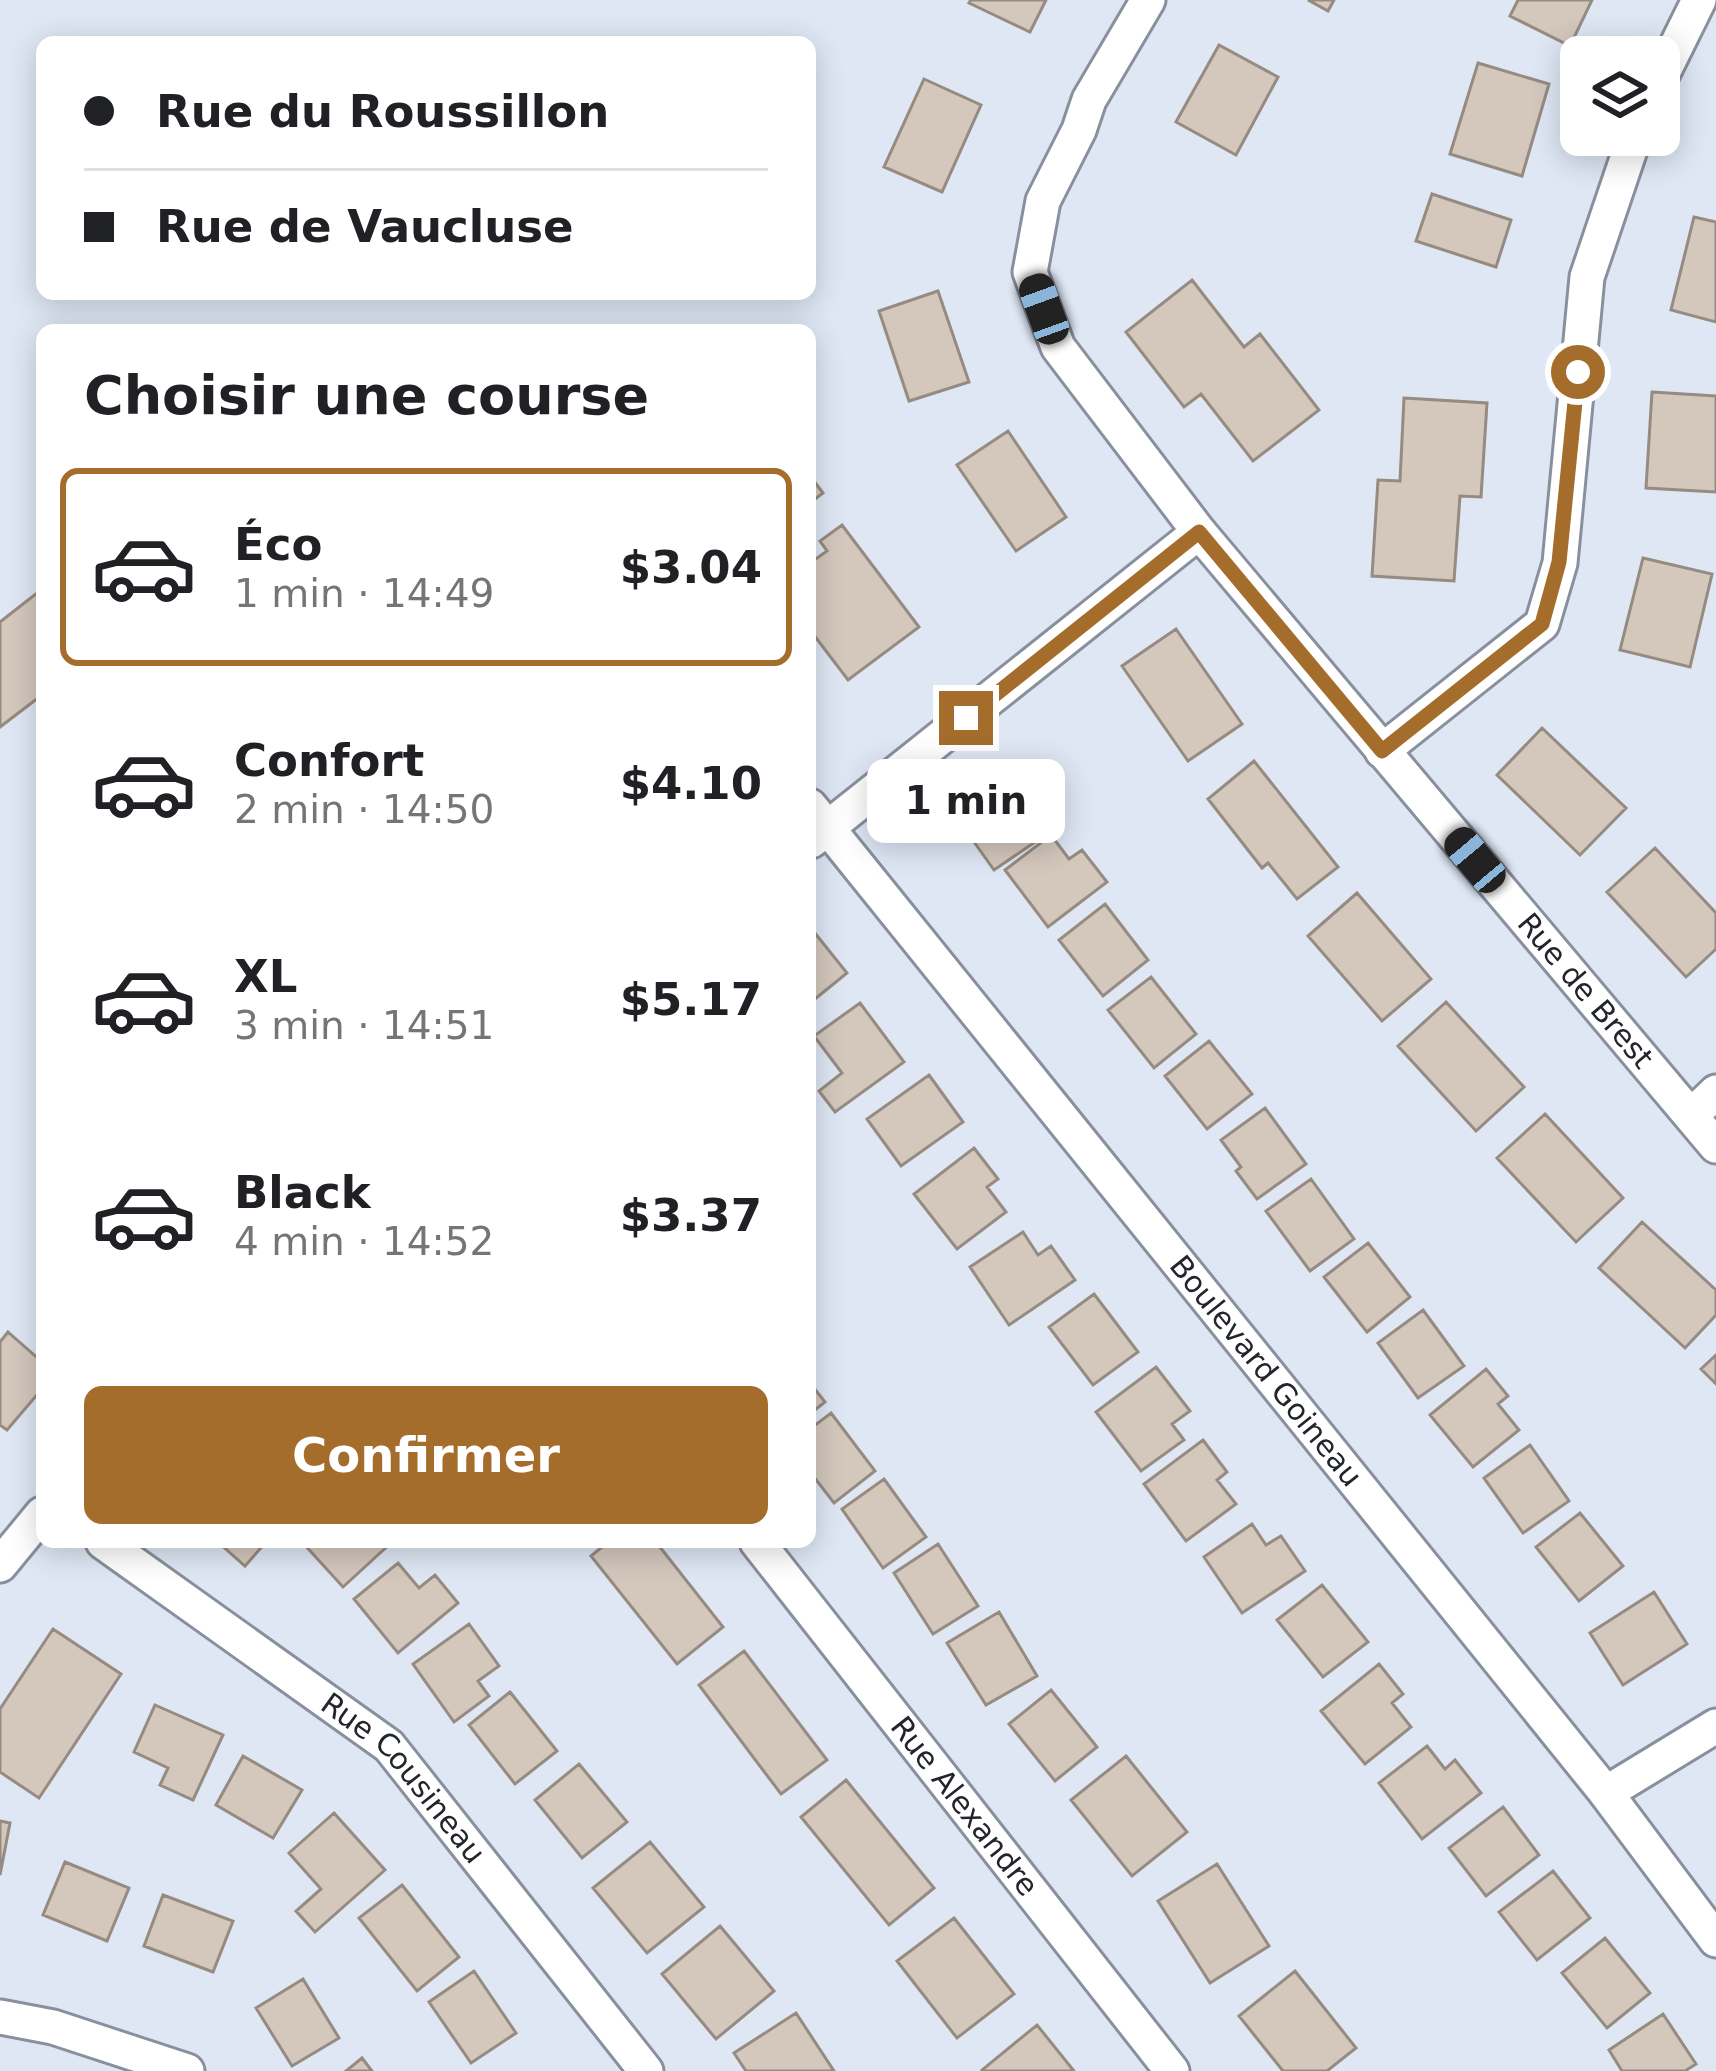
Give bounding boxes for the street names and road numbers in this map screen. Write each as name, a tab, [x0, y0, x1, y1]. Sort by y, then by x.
street label: Rue de Brest	[1511, 906, 1661, 1075]
street label: Boulevard Goineau	[1163, 1248, 1370, 1493]
street label: Rue Cousineau	[315, 1685, 493, 1870]
street label: Rue Alexandre	[884, 1710, 1046, 1903]

